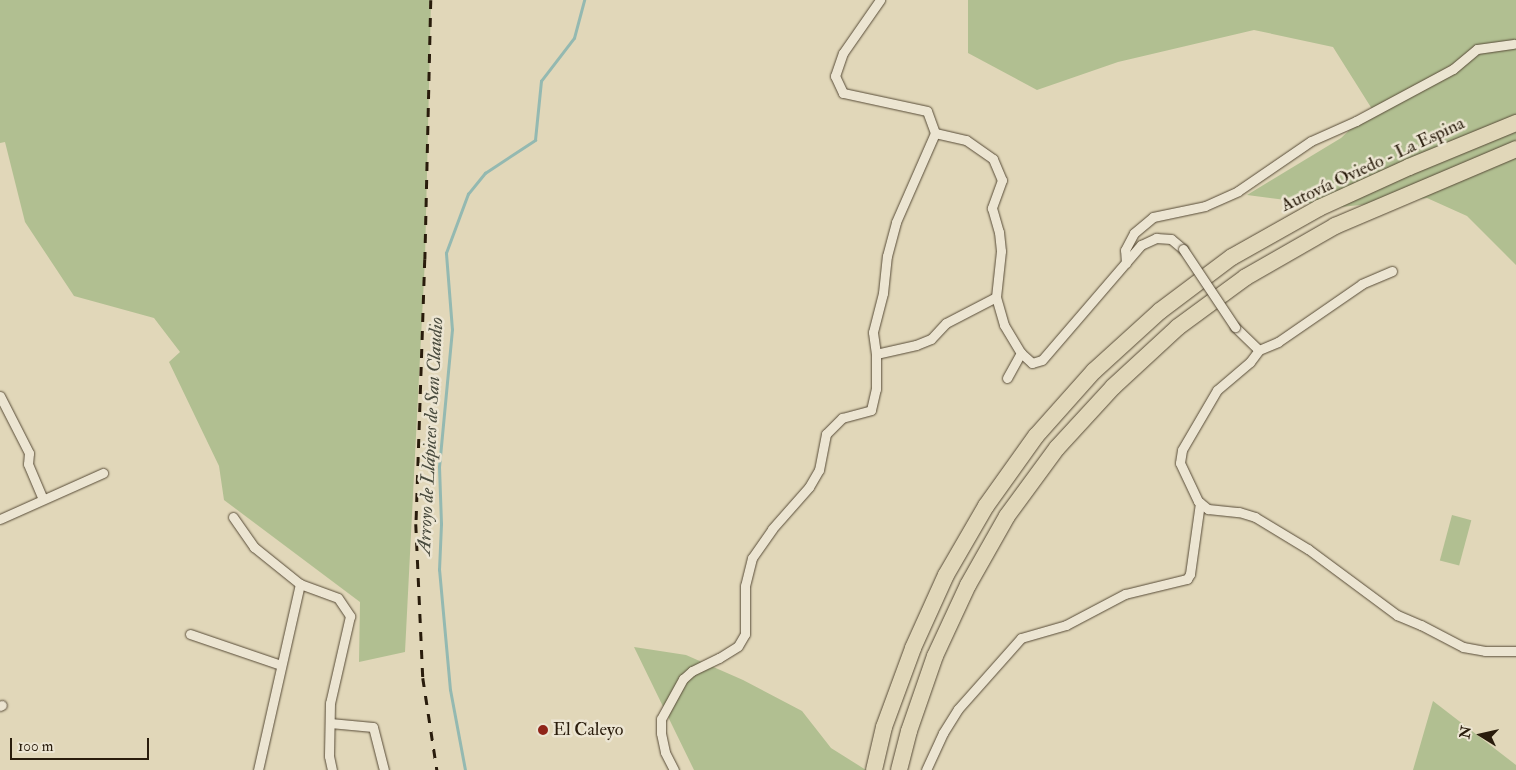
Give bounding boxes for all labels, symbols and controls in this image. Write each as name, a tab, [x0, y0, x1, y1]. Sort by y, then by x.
street label: Autovía Oviedo - La Espina	[1278, 113, 1468, 217]
water label: Arroyo de Llápices de San Claudio	[413, 317, 449, 555]
north arrow	[1456, 710, 1506, 760]
place label: El Caleyo	[553, 719, 623, 741]
marker: El Caleyo	[537, 724, 549, 736]
text: N	[1456, 725, 1475, 740]
scale bar	[12, 728, 151, 760]
text: 100 m	[18, 737, 53, 756]

